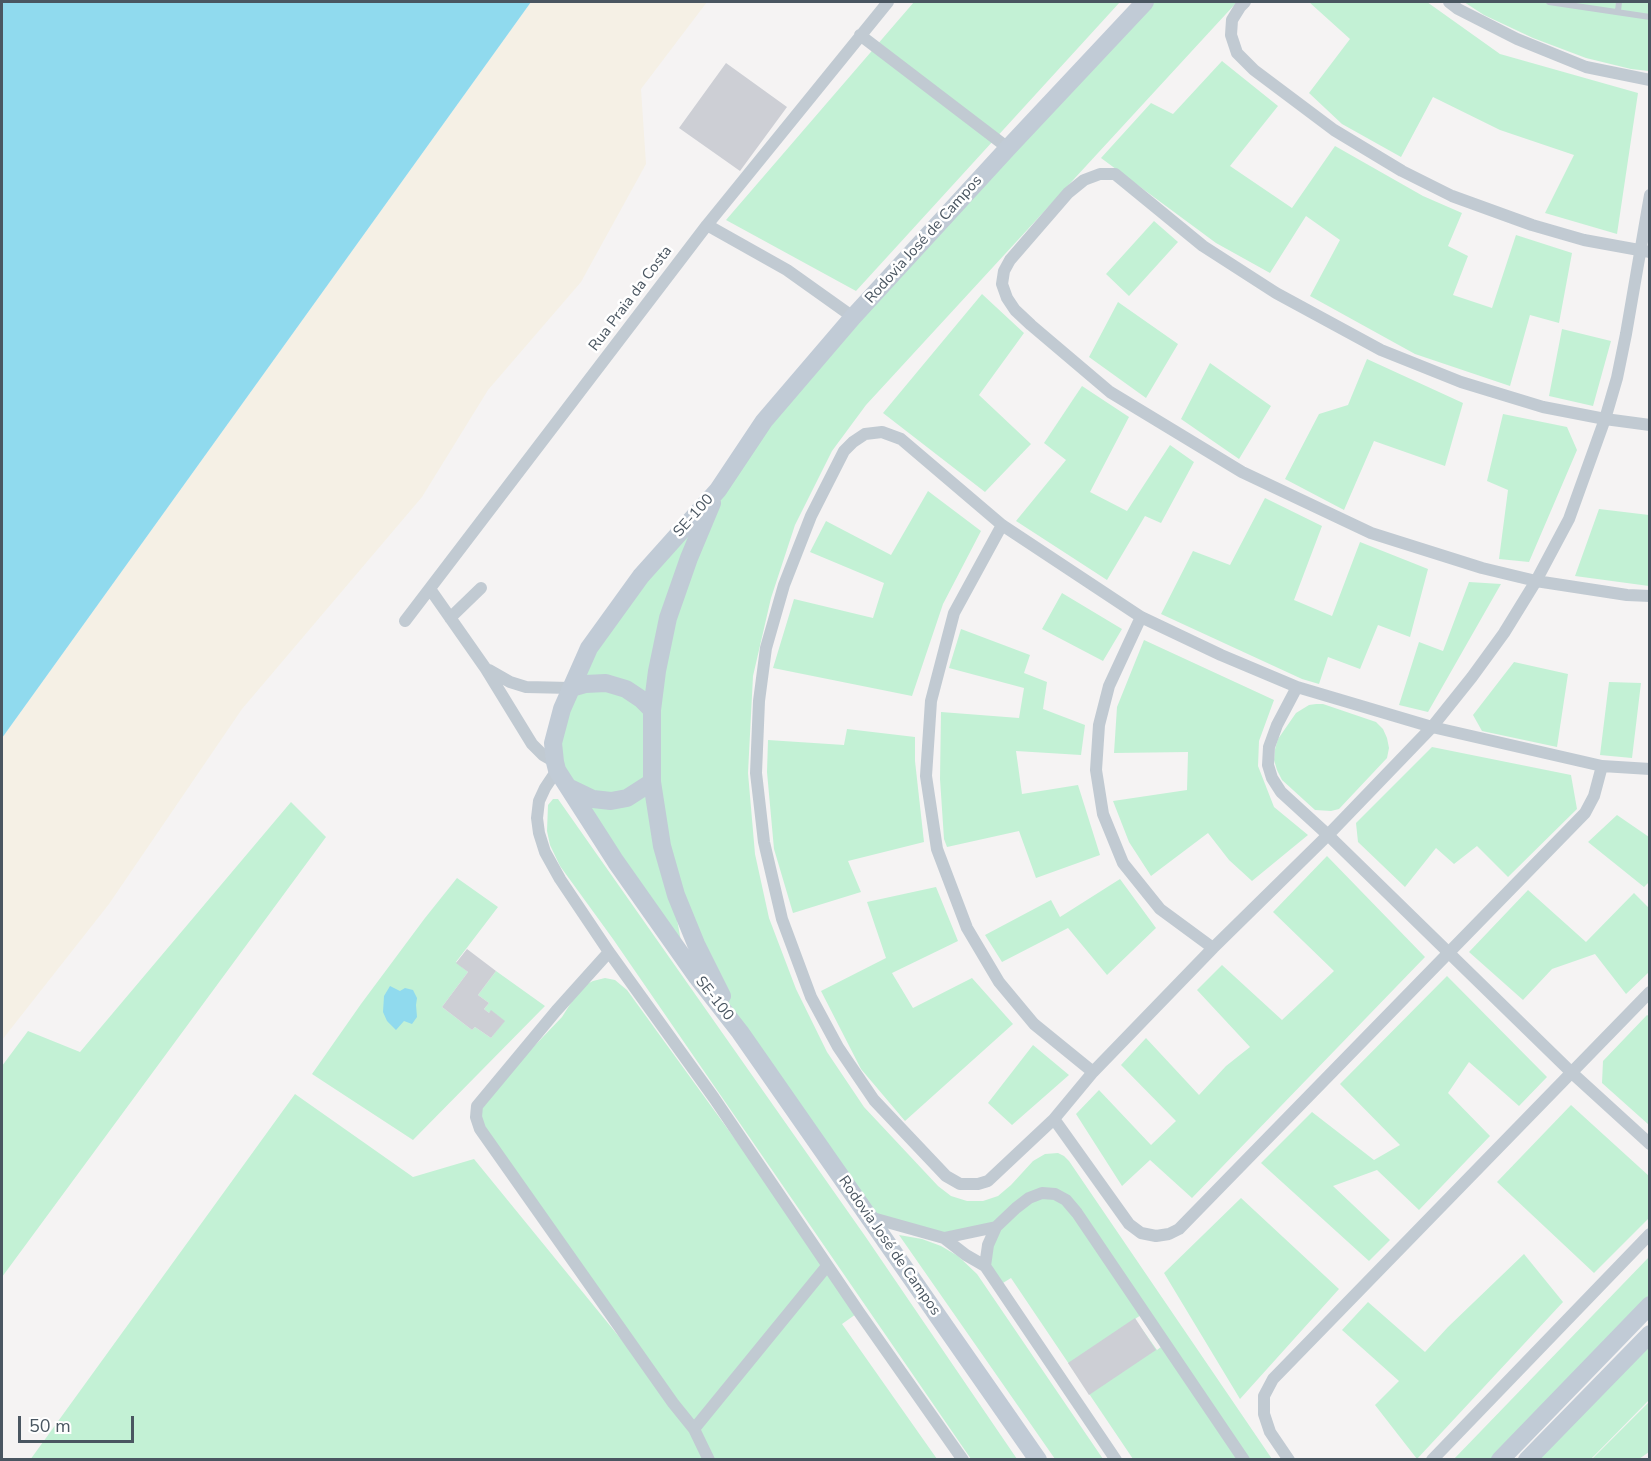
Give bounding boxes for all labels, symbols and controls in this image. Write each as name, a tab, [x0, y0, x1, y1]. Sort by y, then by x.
street label: Rodovia José de Campos	[862, 172, 986, 308]
street label: Rua Praia da Costa	[586, 243, 676, 355]
street label: SE-100	[670, 491, 718, 541]
street label: SE-100	[691, 973, 737, 1025]
street label: Rodovia José de Campos	[834, 1173, 944, 1319]
scale bar	[21, 1404, 136, 1442]
text: 50 m	[29, 1414, 71, 1438]

